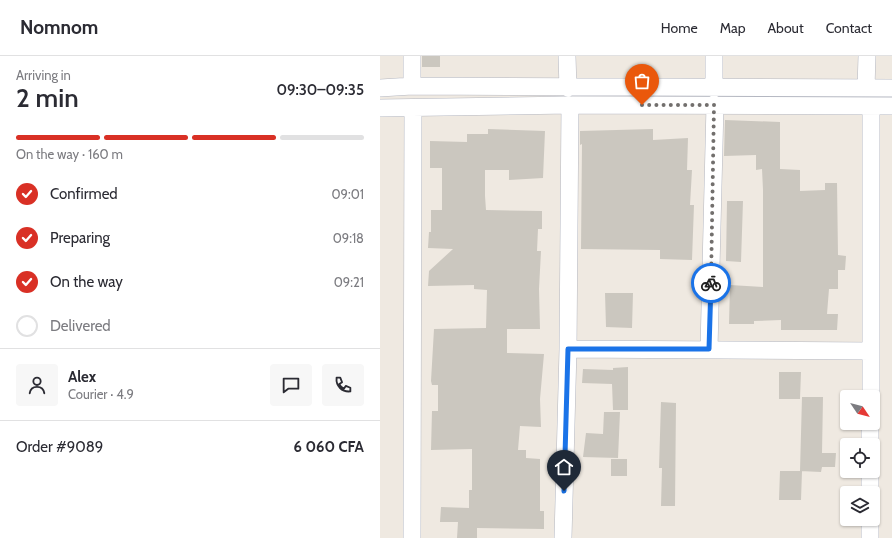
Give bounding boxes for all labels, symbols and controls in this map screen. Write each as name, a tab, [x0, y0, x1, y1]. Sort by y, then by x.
text: Nomnom	[20, 16, 98, 39]
text: Home	[661, 19, 698, 37]
text: Map	[720, 19, 745, 37]
text: About	[767, 19, 804, 37]
text: Contact	[826, 19, 872, 37]
pin	[625, 64, 659, 105]
text: Arriving in	[16, 67, 71, 83]
icon: bag	[631, 70, 653, 92]
text: 09:30–09:35	[276, 81, 364, 99]
text: 2 min	[16, 82, 79, 114]
text: On the way · 160 m	[16, 146, 123, 162]
icon: check	[16, 183, 38, 205]
text: Confirmed	[50, 185, 118, 203]
text: 09:01	[332, 186, 364, 202]
icon: check	[16, 227, 38, 249]
text: Preparing	[50, 229, 110, 247]
text: 09:18	[333, 230, 364, 246]
courier	[691, 263, 731, 303]
icon: check	[16, 271, 38, 293]
icon: bike	[700, 272, 722, 294]
text: On the way	[50, 273, 123, 291]
text: 09:21	[334, 274, 364, 290]
text: Delivered	[50, 317, 111, 335]
button: person	[16, 364, 58, 406]
button: chat	[270, 364, 312, 406]
button: phone	[322, 364, 364, 406]
text: Alex	[68, 368, 96, 386]
text: Courier · 4.9	[68, 386, 134, 402]
north arrow	[840, 390, 880, 430]
map controls	[840, 390, 880, 526]
text: Order #9089	[16, 438, 103, 456]
text: 6 060 CFA	[294, 438, 364, 456]
button: locate	[840, 438, 880, 478]
pin	[547, 450, 581, 491]
icon: home	[553, 456, 575, 478]
button: layers	[840, 486, 880, 526]

